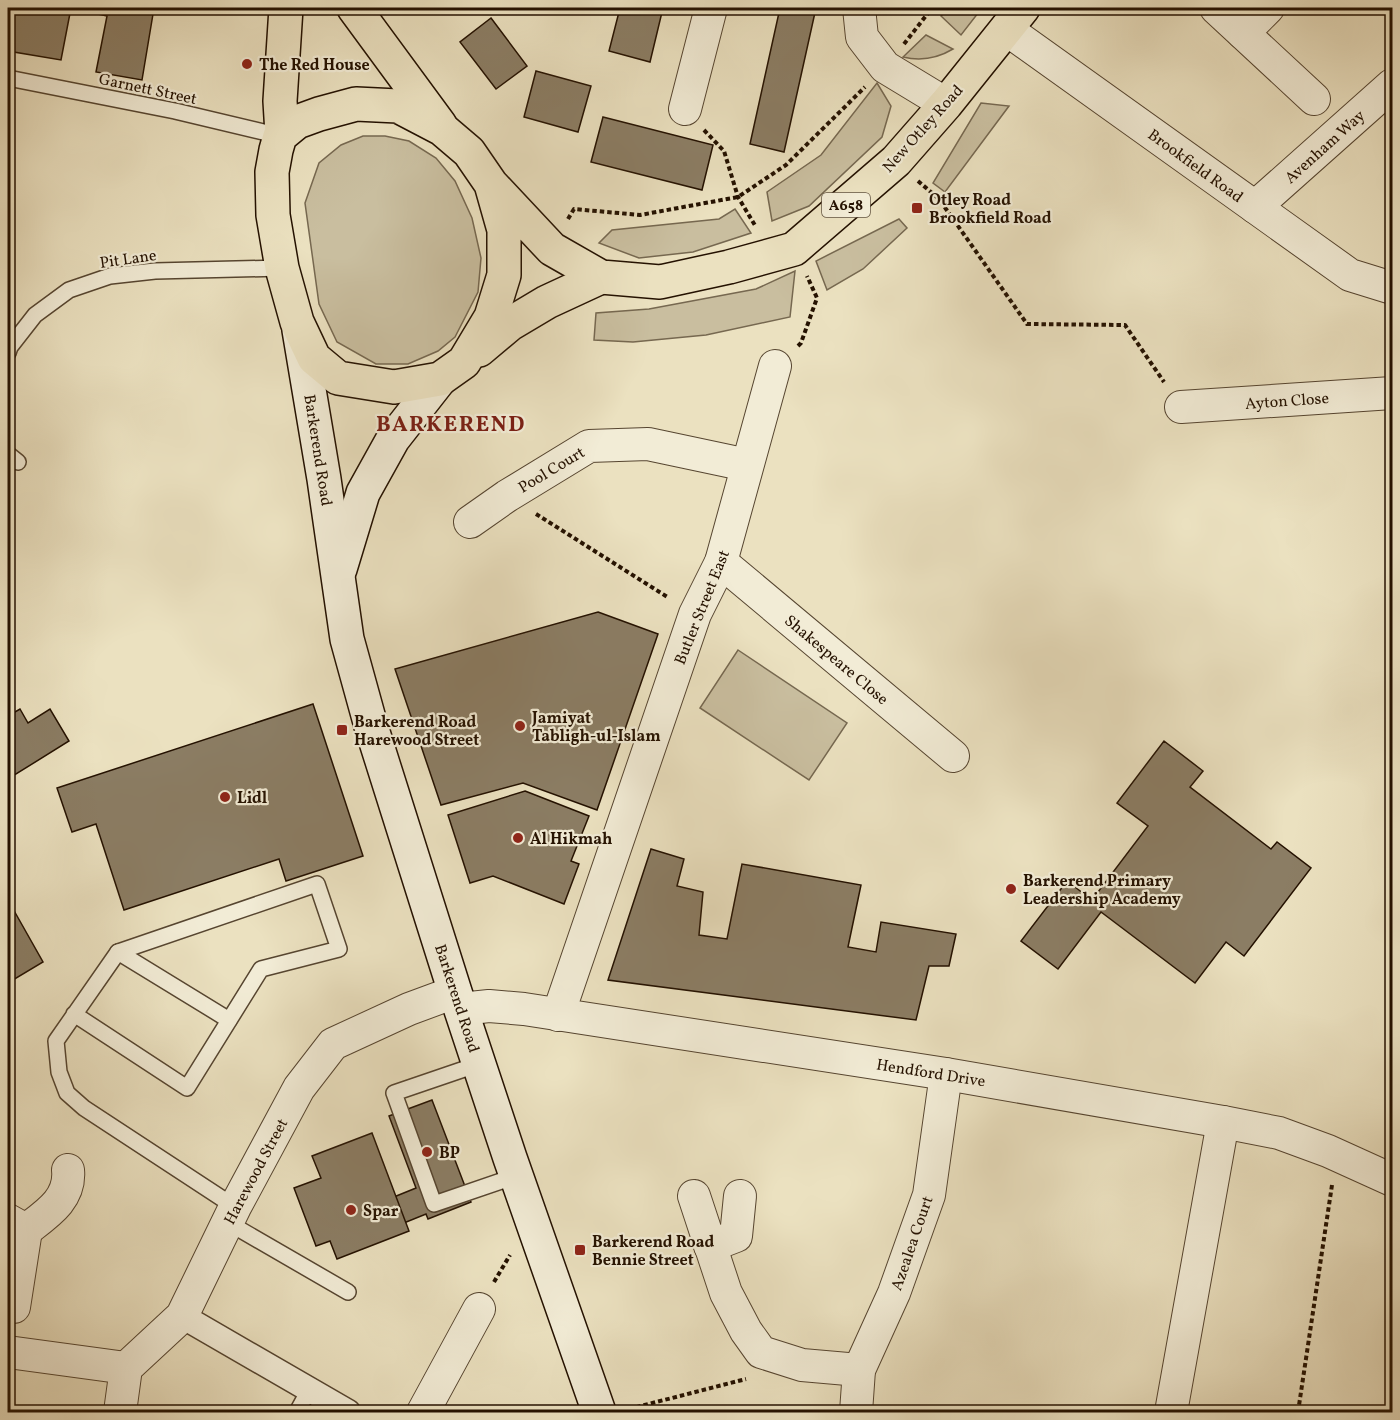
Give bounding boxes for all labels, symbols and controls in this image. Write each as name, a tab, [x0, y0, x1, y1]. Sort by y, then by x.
place label: The Red House	[259, 55, 370, 77]
marker: The Red House	[240, 57, 254, 71]
street label: Garnett Street	[97, 69, 199, 111]
street label: New Otley Road	[878, 81, 969, 178]
street label: Avenham Way	[1280, 105, 1371, 190]
street label: Brookfield Road	[1143, 125, 1247, 209]
place label: Otley Road Brookfield Road	[929, 190, 1052, 230]
road number: A658	[822, 193, 870, 217]
marker: Otley Road Brookfield Road	[910, 201, 924, 215]
street label: Pit Lane	[99, 245, 158, 275]
street label: Ayton Close	[1245, 388, 1330, 416]
street label: Barkerend Road	[297, 393, 337, 508]
district label: BARKEREND	[376, 410, 526, 441]
street label: Pool Court	[515, 442, 590, 499]
street label: Butler Street East	[670, 547, 736, 668]
street label: Shakespeare Close	[779, 610, 892, 711]
place label: Jamiyat Tabligh-ul-Islam	[531, 708, 661, 748]
place label: Barkerend Road Harewood Street	[354, 712, 479, 752]
marker: Jamiyat Tabligh-ul-Islam	[513, 719, 527, 733]
marker: Barkerend Road Harewood Street	[335, 723, 349, 737]
place label: Lidl	[237, 788, 268, 810]
marker: Lidl	[218, 790, 232, 804]
place label: Al Hikmah	[530, 829, 612, 851]
marker: Al Hikmah	[511, 831, 525, 845]
place label: Barkerend Primary Leadership Academy	[1023, 871, 1181, 911]
marker: Barkerend Primary Leadership Academy	[1004, 882, 1018, 896]
street label: Barkerend Road	[428, 942, 484, 1056]
street label: Hendford Drive	[875, 1054, 987, 1093]
street label: Harewood Street	[219, 1115, 294, 1229]
place label: BP	[439, 1143, 460, 1165]
marker: BP	[420, 1145, 434, 1159]
street label: Azealea Court	[886, 1193, 939, 1294]
place label: Spar	[363, 1201, 399, 1223]
marker: Spar	[344, 1203, 358, 1217]
place label: Barkerend Road Bennie Street	[592, 1232, 715, 1272]
marker: Barkerend Road Bennie Street	[573, 1243, 587, 1257]

